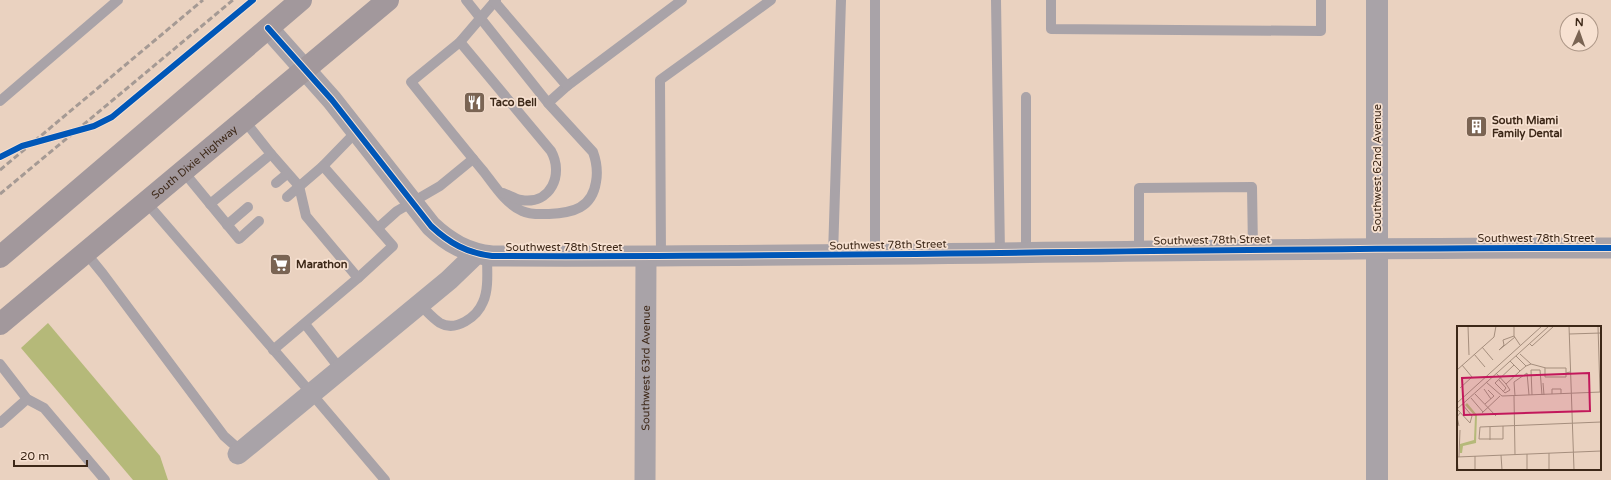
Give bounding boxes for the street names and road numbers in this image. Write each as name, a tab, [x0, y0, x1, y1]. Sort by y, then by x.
street label: Southwest 62nd Avenue	[1371, 104, 1384, 232]
street label: South Dixie Highway	[149, 122, 240, 201]
street label: Southwest 78th Street	[1153, 232, 1271, 248]
street label: Southwest 78th Street	[1477, 232, 1595, 245]
street label: Southwest 78th Street	[829, 237, 947, 253]
street label: Southwest 78th Street	[505, 241, 623, 254]
street label: Southwest 63rd Avenue	[639, 305, 652, 431]

